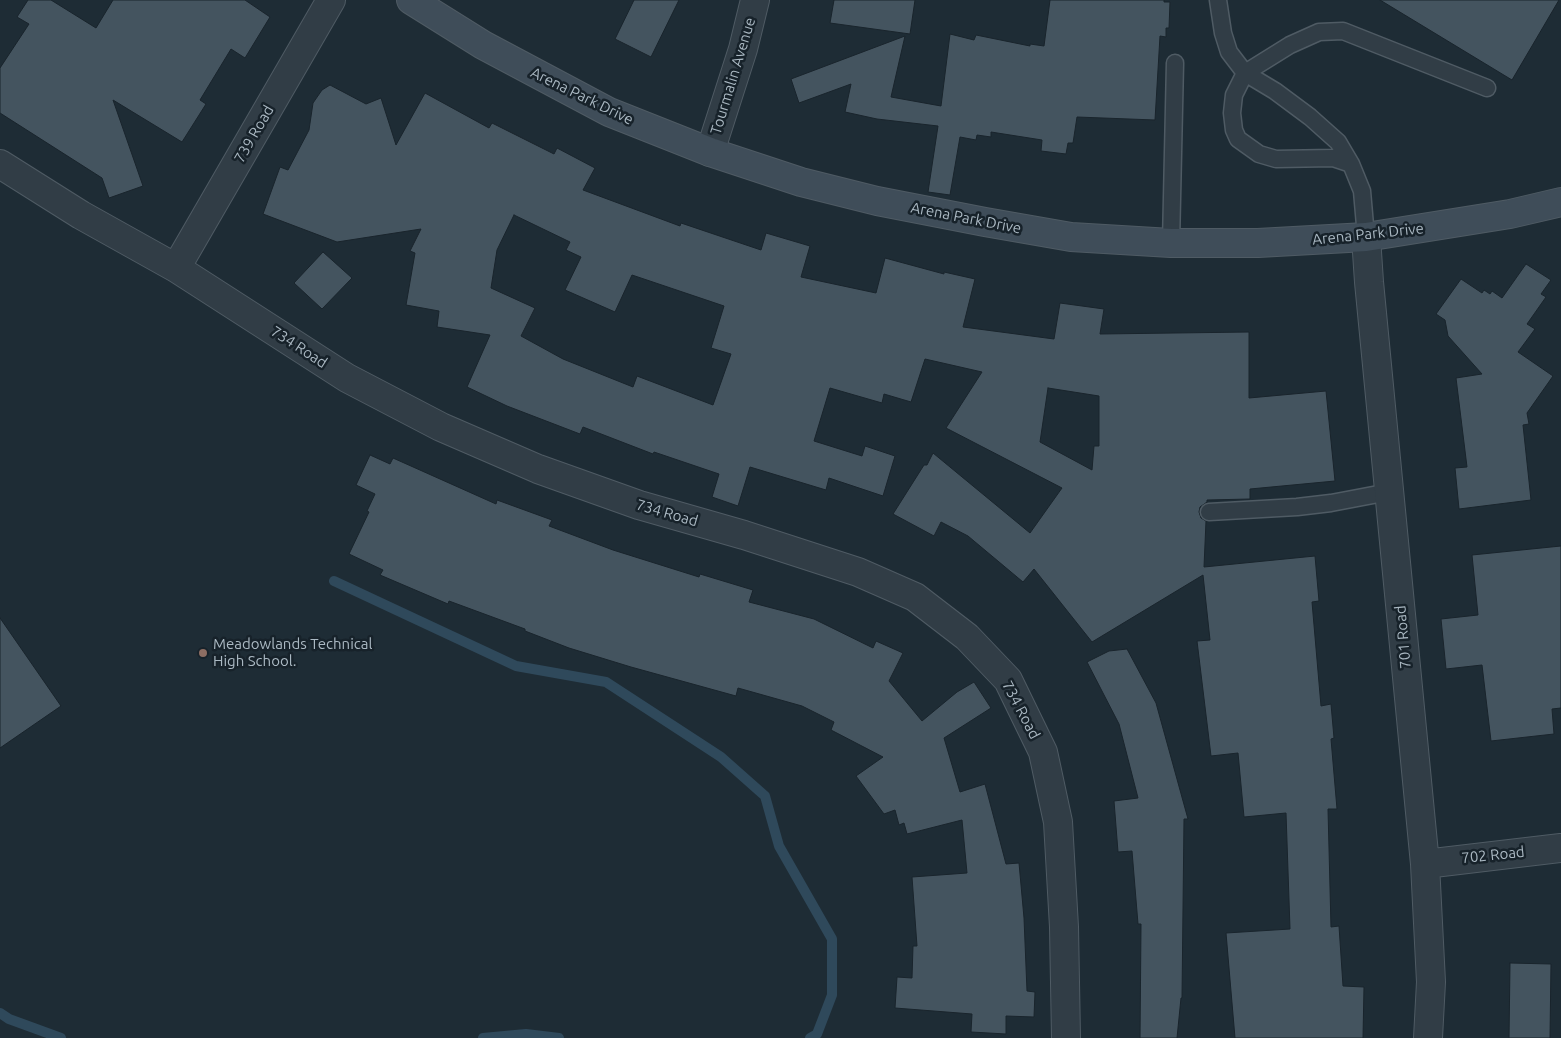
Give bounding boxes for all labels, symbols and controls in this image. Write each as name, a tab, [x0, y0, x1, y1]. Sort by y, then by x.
street label: Tourmalin Avenue	[707, 15, 759, 137]
street label: Arena Park Drive	[528, 63, 636, 129]
street label: 739 Road	[230, 102, 278, 166]
street label: Arena Park Drive	[909, 198, 1023, 238]
street label: Arena Park Drive	[1311, 219, 1425, 249]
street label: 734 Road	[268, 322, 330, 372]
street label: 734 Road	[634, 496, 700, 530]
street label: 701 Road	[1391, 605, 1415, 669]
place label: Meadowlands Technical High School.	[213, 635, 372, 670]
marker: Meadowlands Technical High School.	[197, 647, 209, 659]
street label: 734 Road	[998, 678, 1044, 742]
street label: 702 Road	[1461, 843, 1525, 867]

